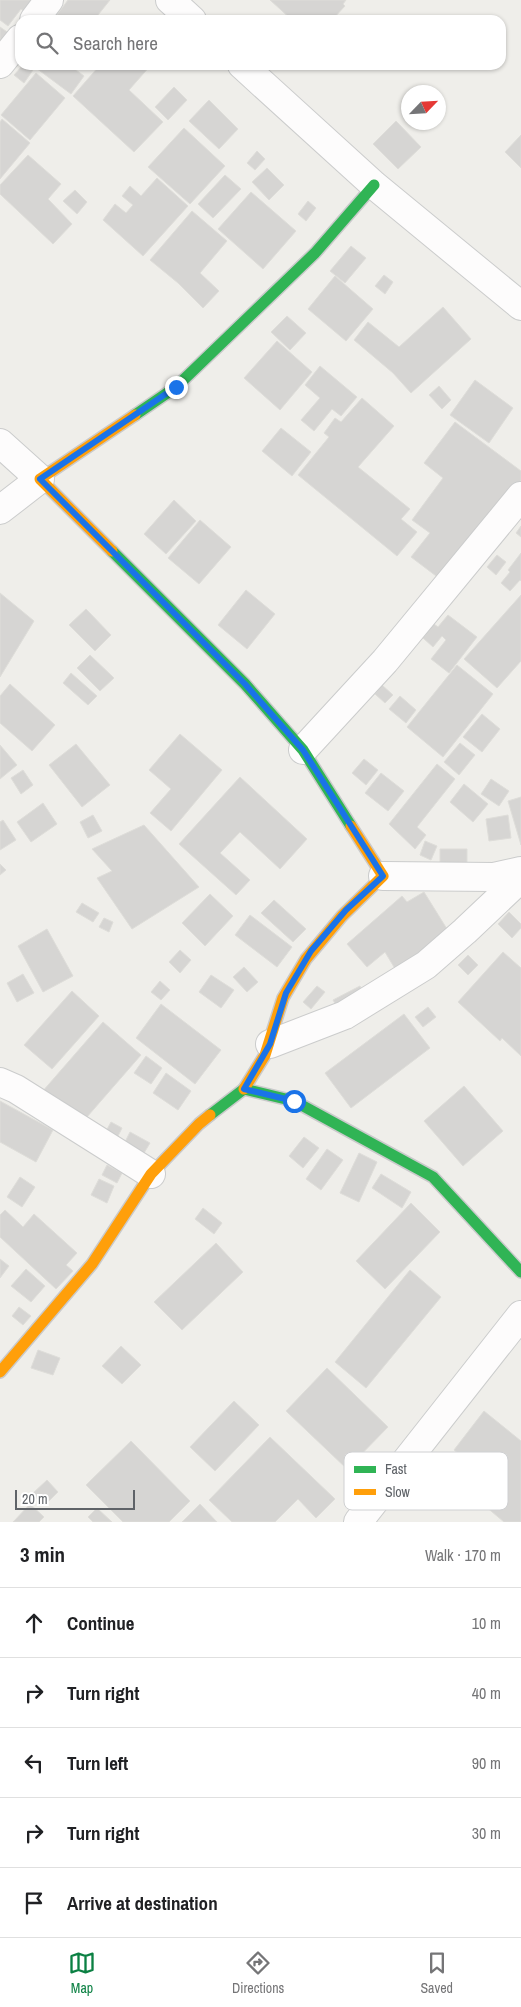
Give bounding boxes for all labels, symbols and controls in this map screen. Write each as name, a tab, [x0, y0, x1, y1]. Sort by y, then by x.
search box	[15, 15, 506, 70]
icon: search	[33, 29, 61, 57]
text: Search here	[73, 30, 158, 56]
north arrow	[401, 85, 446, 130]
route end	[165, 376, 188, 399]
route start	[283, 1090, 306, 1113]
legend	[344, 1452, 508, 1510]
text: Fast	[385, 1460, 407, 1478]
text: Slow	[385, 1483, 411, 1501]
scale bar	[15, 1487, 135, 1510]
text: 20 m	[22, 1490, 48, 1508]
text: 3 min	[20, 1540, 65, 1569]
text: Walk · 170 m	[425, 1544, 501, 1566]
icon: ahead	[20, 1609, 48, 1637]
text: Continue	[67, 1610, 135, 1636]
text: 10 m	[472, 1612, 501, 1634]
icon: right	[20, 1679, 48, 1707]
text: Turn right	[67, 1680, 139, 1706]
text: 40 m	[472, 1682, 501, 1704]
icon: left	[20, 1749, 48, 1777]
text: Turn left	[67, 1750, 128, 1776]
text: 90 m	[472, 1752, 501, 1774]
icon: right	[20, 1819, 48, 1847]
text: Turn right	[67, 1820, 139, 1846]
text: 30 m	[472, 1822, 501, 1844]
icon: arrive	[20, 1889, 48, 1917]
text: Arrive at destination	[67, 1890, 218, 1916]
tab: Map	[68, 1949, 96, 1997]
tab: Directions	[232, 1949, 284, 1997]
tab: Saved	[420, 1949, 453, 1997]

